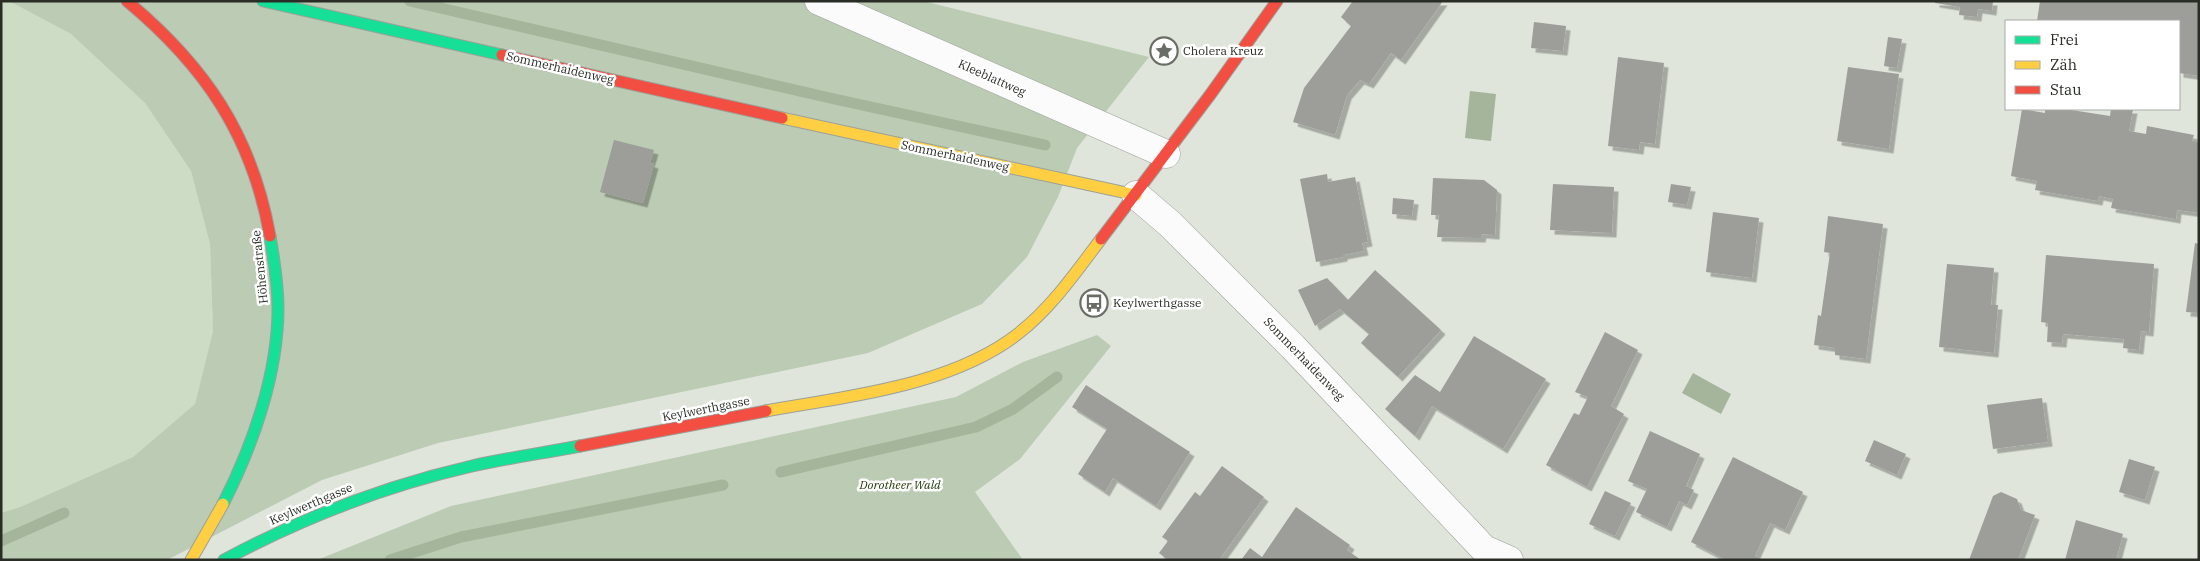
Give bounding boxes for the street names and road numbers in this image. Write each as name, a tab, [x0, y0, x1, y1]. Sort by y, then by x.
street label: Sommerhaidenweg	[505, 48, 616, 87]
street label: Kleeblattweg	[956, 56, 1029, 99]
street label: Sommerhaidenweg	[900, 137, 1011, 174]
street label: Höhenstraße	[248, 230, 271, 305]
street label: Sommerhaidenweg	[1261, 314, 1348, 404]
street label: Keylwerthgasse	[661, 393, 751, 424]
street label: Keylwerthgasse	[267, 479, 354, 528]

